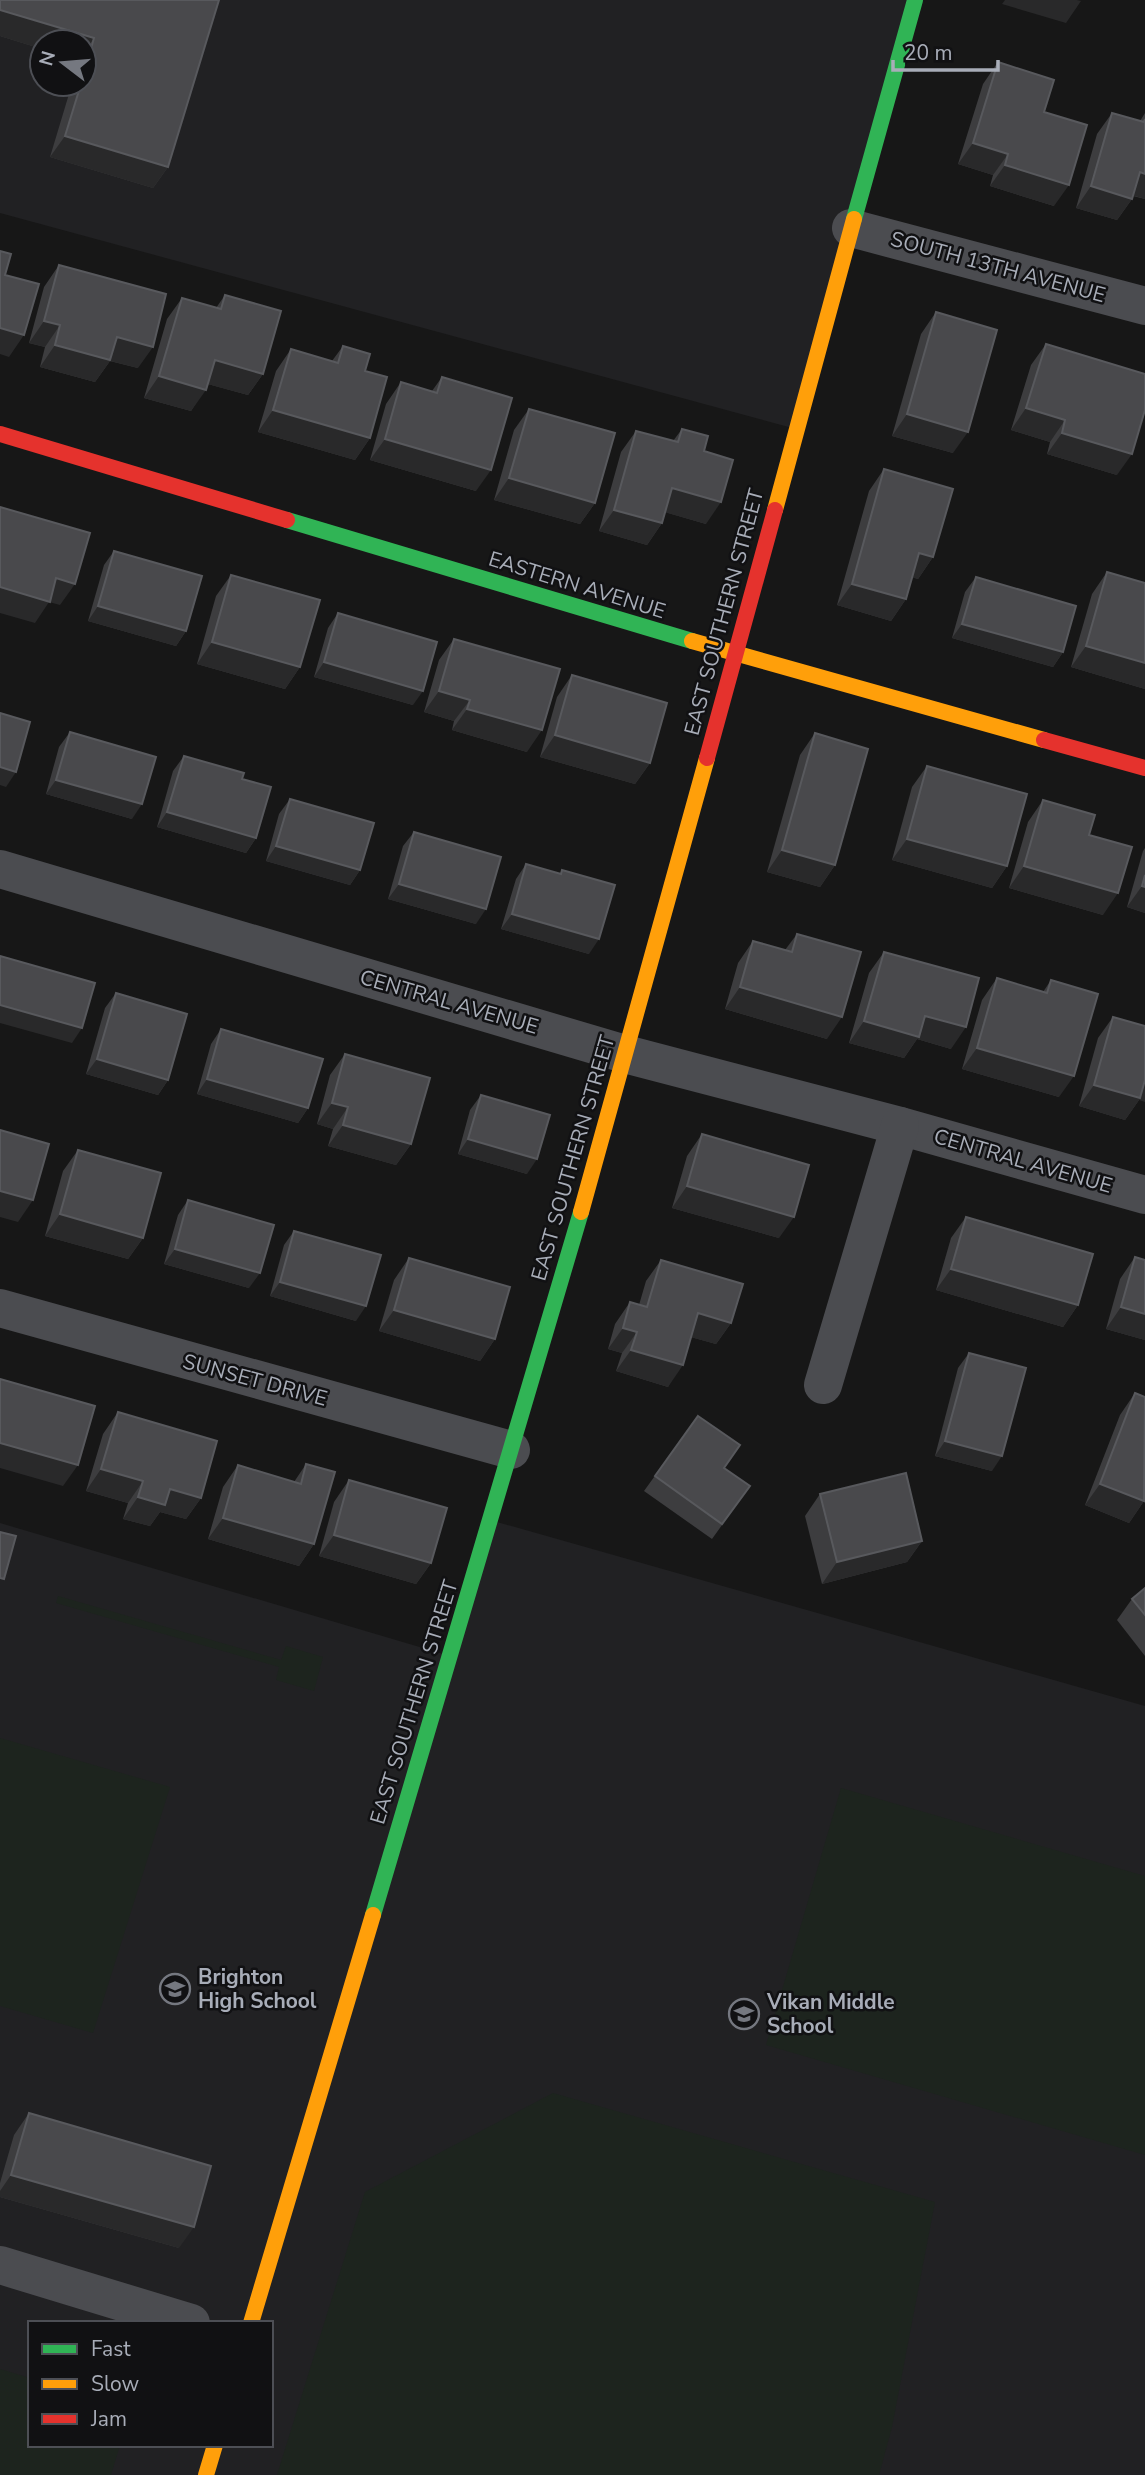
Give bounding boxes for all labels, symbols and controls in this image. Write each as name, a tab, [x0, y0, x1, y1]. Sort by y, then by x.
north arrow	[28, 28, 98, 98]
scale bar	[893, 28, 998, 72]
text: 20 m	[904, 39, 953, 67]
text: N	[33, 48, 62, 69]
street label: SOUTH 13TH AVENUE	[887, 225, 1109, 309]
street label: EAST SOUTHERN STREET	[678, 485, 770, 738]
street label: EASTERN AVENUE	[485, 545, 669, 625]
street label: CENTRAL AVENUE	[357, 963, 541, 1041]
street label: EAST SOUTHERN STREET	[525, 1032, 622, 1284]
street label: CENTRAL AVENUE	[931, 1122, 1115, 1200]
street label: SUNSET DRIVE	[180, 1347, 330, 1413]
street label: EAST SOUTHERN STREET	[363, 1576, 465, 1828]
place label: Brighton High School	[198, 1963, 317, 2015]
school or university icon: Brighton High School	[158, 1972, 192, 2006]
place label: Vikan Middle School	[766, 1988, 895, 2040]
school or university icon: Vikan Middle School	[727, 1997, 761, 2031]
legend	[28, 2321, 273, 2447]
text: Fast	[91, 2335, 131, 2363]
text: Slow	[91, 2370, 140, 2398]
text: Jam	[90, 2405, 127, 2433]

